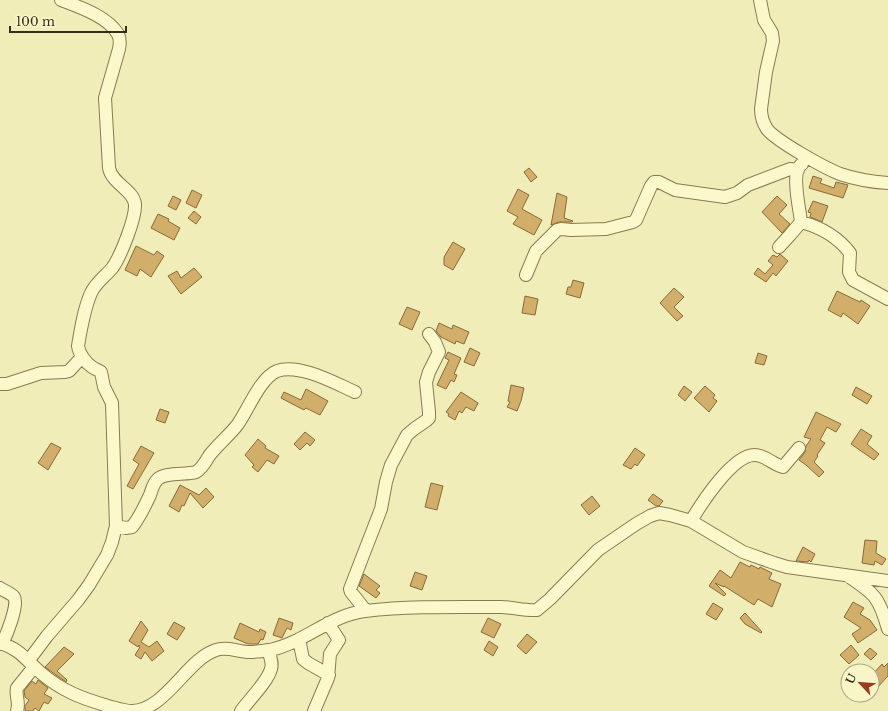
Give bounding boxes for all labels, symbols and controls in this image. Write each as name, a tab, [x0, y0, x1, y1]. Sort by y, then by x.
scale bar	[10, 8, 126, 34]
text: 100 m	[16, 14, 55, 29]
north arrow	[840, 663, 880, 703]
text: U	[843, 671, 860, 686]

